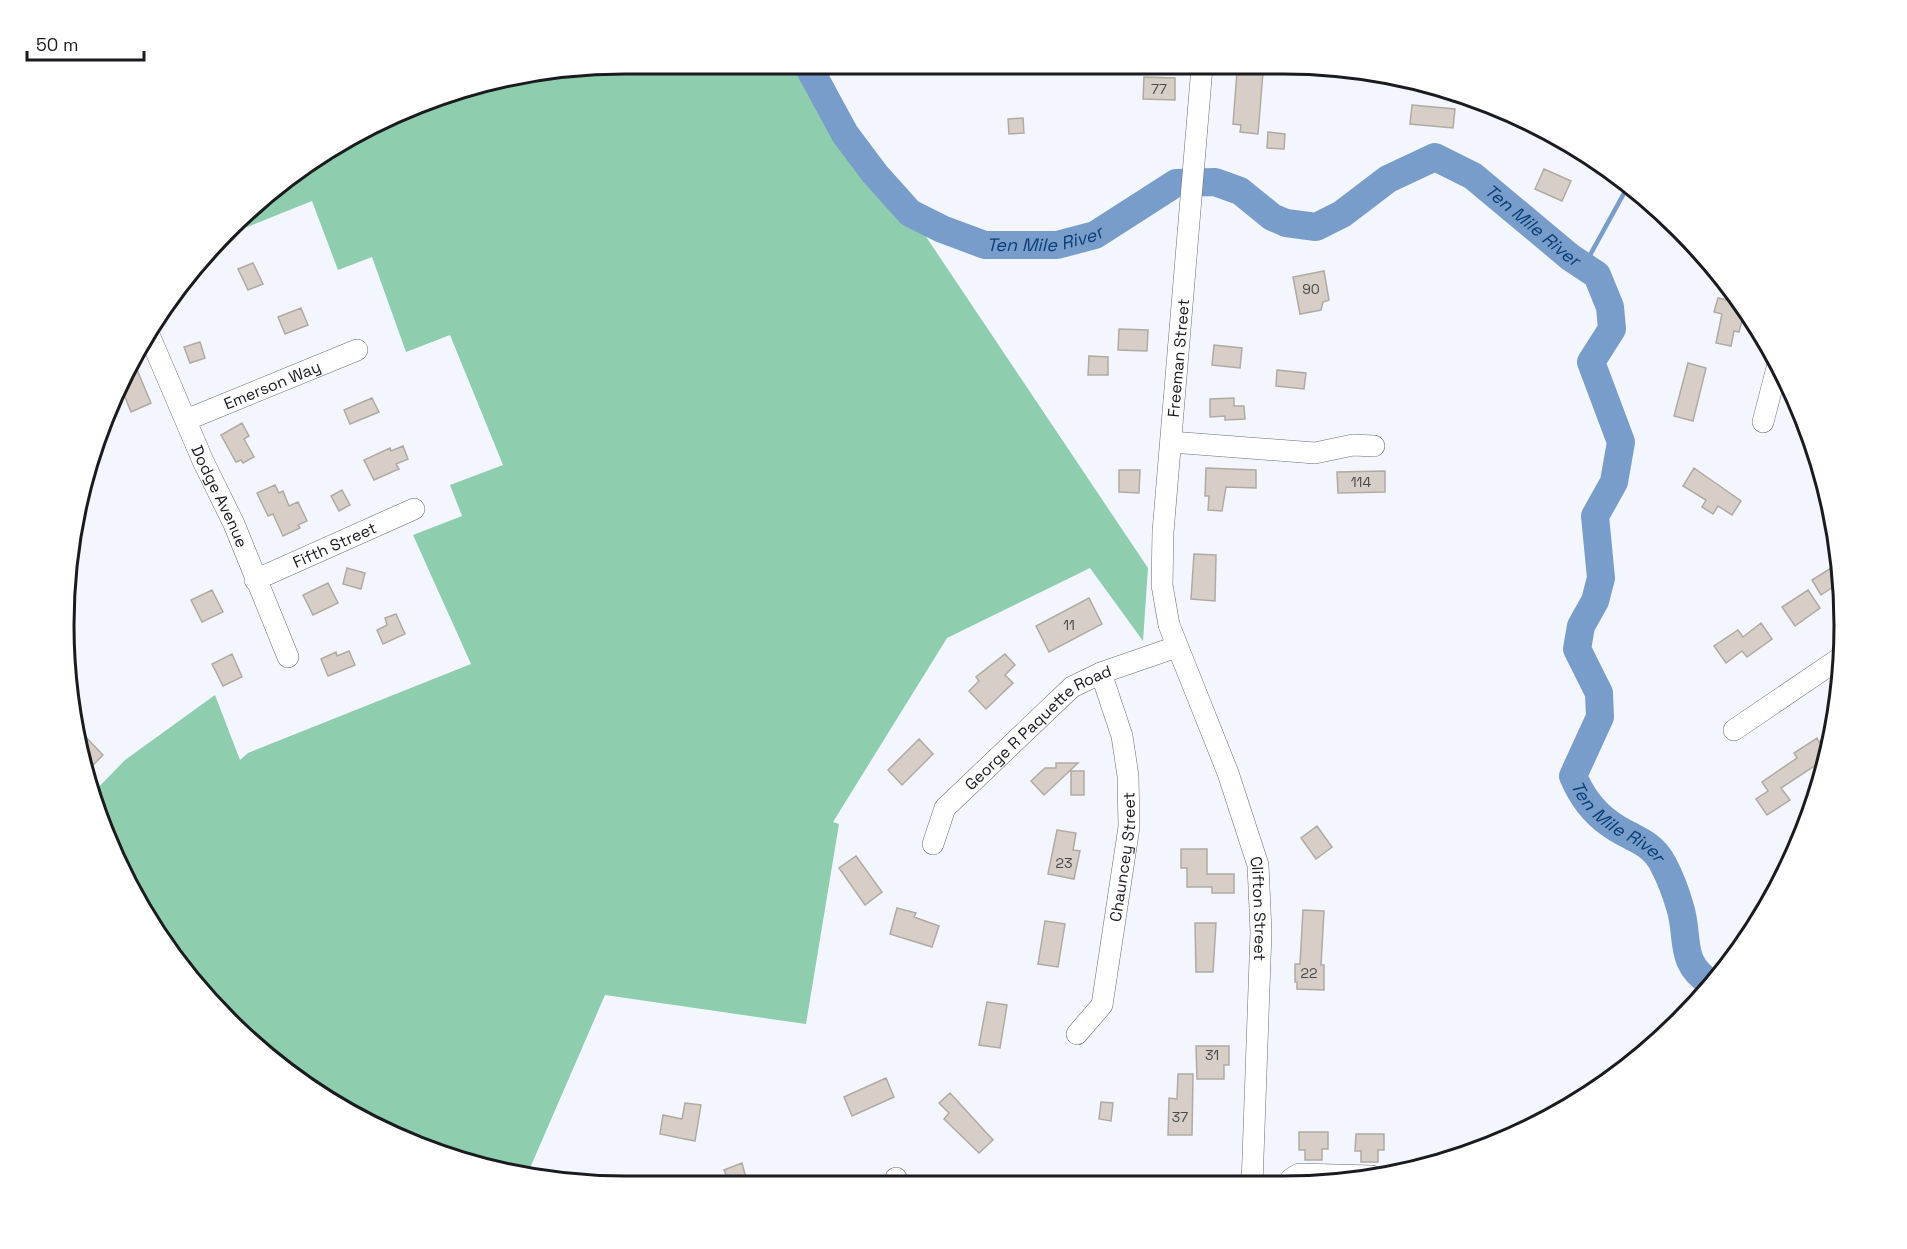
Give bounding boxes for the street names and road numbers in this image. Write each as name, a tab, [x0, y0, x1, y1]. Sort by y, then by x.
street label: Freeman Street	[1163, 298, 1194, 418]
street label: Emerson Way	[221, 356, 324, 414]
street label: Dodge Avenue	[186, 442, 252, 551]
street label: Fifth Street	[289, 517, 380, 573]
street label: George R Paquette Road	[960, 660, 1114, 795]
street label: Chauncey Street	[1105, 792, 1140, 923]
street label: Clifton Street	[1245, 854, 1271, 961]

